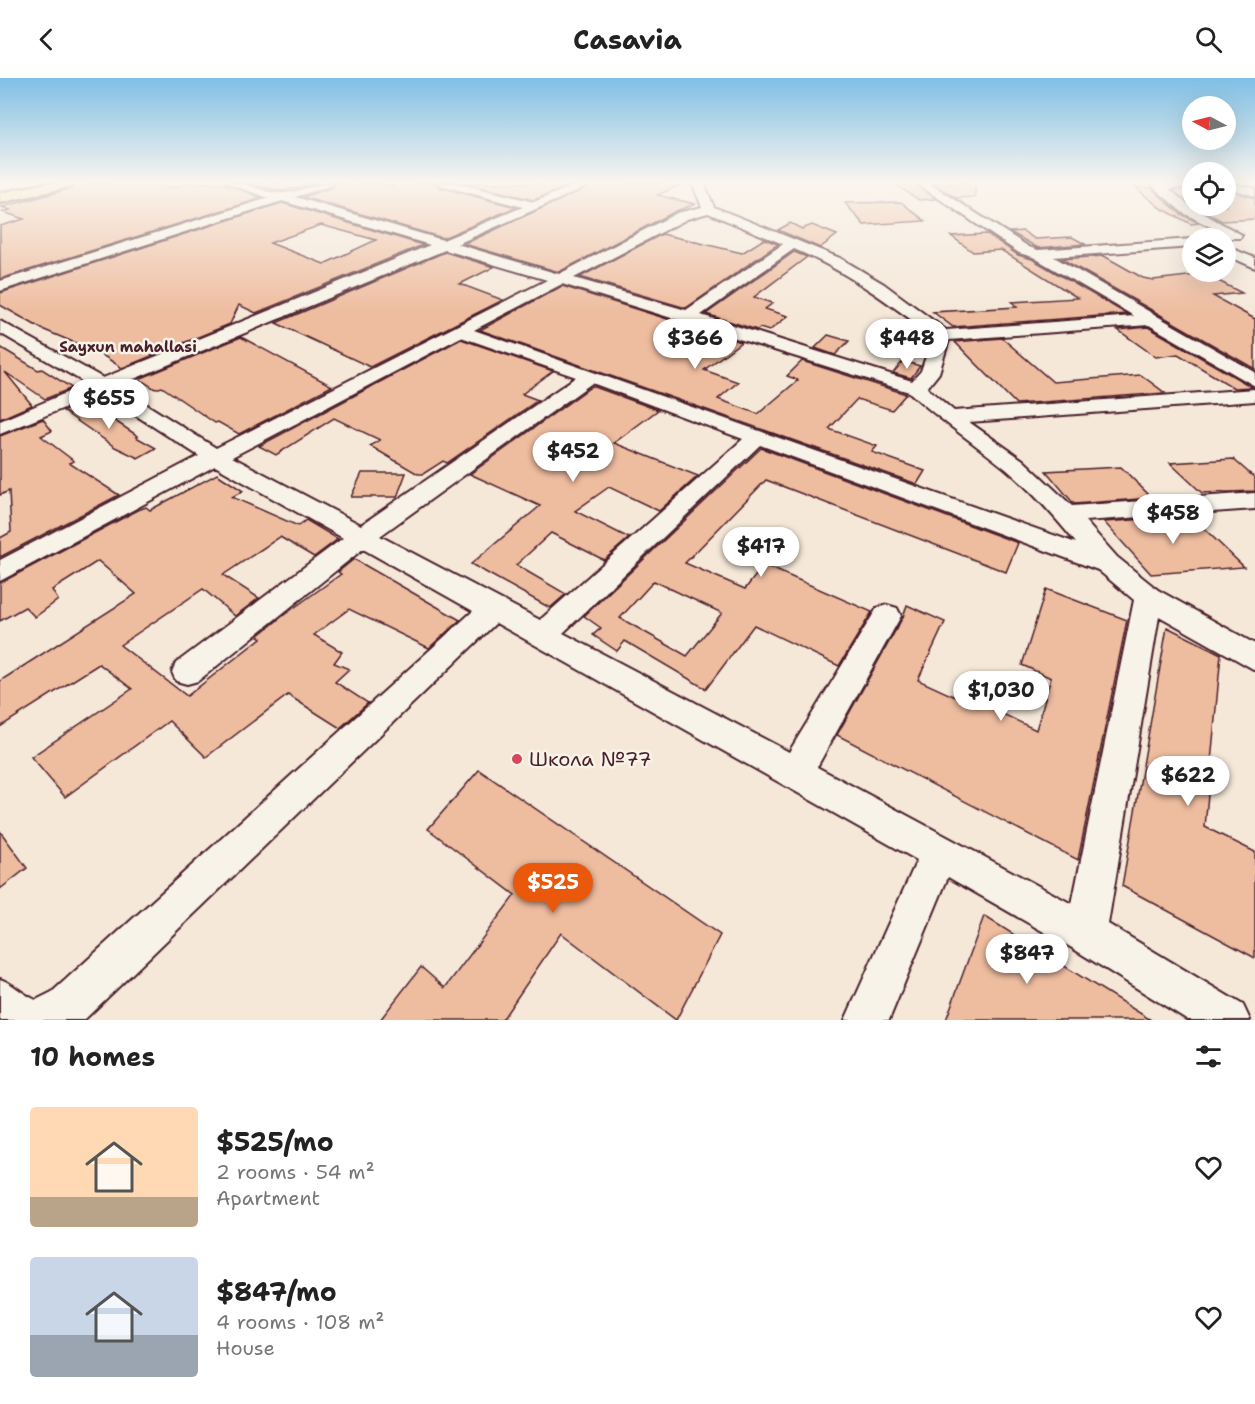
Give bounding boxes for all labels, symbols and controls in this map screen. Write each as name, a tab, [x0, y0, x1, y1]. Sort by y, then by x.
text: Casavia	[573, 21, 682, 58]
icon: back	[30, 23, 63, 56]
icon: search	[1192, 23, 1225, 56]
north arrow	[1182, 96, 1236, 150]
map controls	[1182, 96, 1236, 282]
button: locate	[1182, 162, 1236, 216]
button: layers	[1182, 228, 1236, 282]
pin: $366	[659, 319, 731, 370]
pin: $448	[871, 319, 943, 370]
text: $366	[667, 325, 723, 351]
text: $448	[879, 325, 935, 351]
district label: Sayxun mahallasi	[59, 337, 197, 357]
pin: $655	[73, 379, 145, 430]
text: $655	[83, 385, 135, 411]
pin: $452	[537, 432, 609, 483]
text: $452	[547, 438, 599, 464]
pin: $458	[1137, 494, 1209, 545]
text: $458	[1146, 500, 1200, 526]
pin: $417	[725, 527, 797, 578]
text: $417	[736, 533, 786, 559]
pin: $1,030	[952, 671, 1050, 722]
text: $1,030	[967, 677, 1035, 703]
place label: Школа №77	[529, 746, 652, 772]
marker: Школа №77	[510, 752, 524, 766]
pin: $622	[1152, 756, 1224, 807]
text: $622	[1161, 762, 1215, 788]
pin: $525	[517, 863, 589, 914]
text: $525	[527, 869, 579, 895]
pin: $847	[991, 934, 1063, 985]
text: $847	[1000, 940, 1054, 966]
text: 10 homes	[30, 1039, 155, 1074]
icon: filters	[1192, 1040, 1225, 1073]
text: $525/mo	[216, 1124, 334, 1159]
icon: home	[78, 1131, 150, 1203]
icon: heart	[1192, 1151, 1225, 1184]
text: 2 rooms · 54 m²	[216, 1159, 375, 1185]
text: Apartment	[216, 1185, 320, 1211]
text: $847/mo	[216, 1274, 337, 1309]
icon: home	[78, 1281, 150, 1353]
icon: heart	[1192, 1301, 1225, 1334]
text: 4 rooms · 108 m²	[216, 1309, 385, 1335]
text: House	[216, 1335, 275, 1361]

